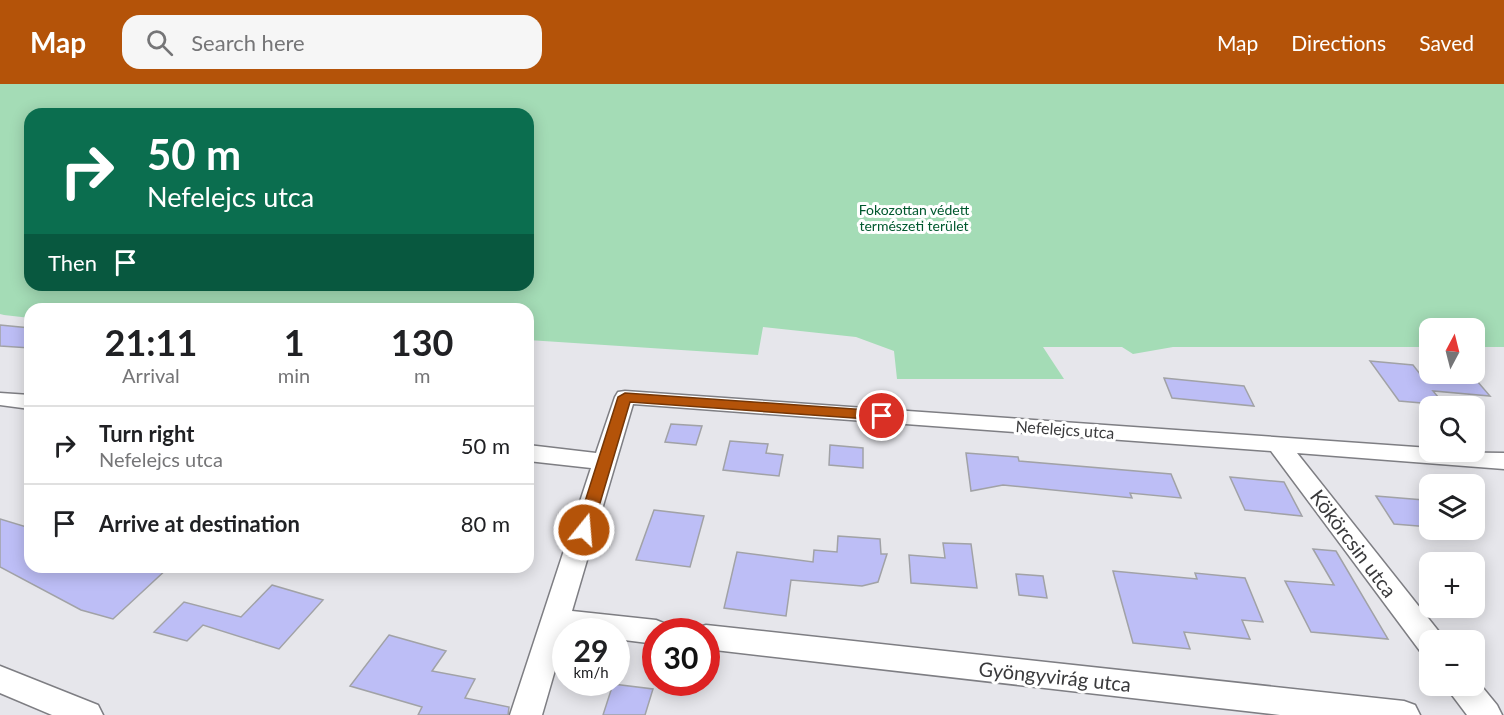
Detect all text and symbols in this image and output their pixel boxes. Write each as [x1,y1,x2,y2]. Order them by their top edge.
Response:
search box [122,15,542,69]
text: Map [30,25,86,59]
icon: search [143,26,176,59]
text: Search here [191,29,305,56]
text: Map [1217,30,1258,55]
text: Directions [1291,30,1386,55]
text: Saved [1419,30,1474,55]
text: 50 m [147,129,241,179]
icon: right [48,132,126,210]
text: Nefelejcs utca [147,180,314,213]
park label: Fokozottan védett természeti terület [859,201,970,234]
icon: arrive [109,246,142,279]
text: Then [48,249,97,276]
north arrow [1419,318,1485,384]
map controls [1419,318,1485,696]
text: 21:11 [105,320,197,364]
text: 1 [284,320,305,364]
text: 130 [391,320,453,364]
text: Arrival [122,363,180,387]
text: min [278,363,310,387]
text: m [414,363,430,387]
pin [856,390,907,441]
button: search [1419,396,1485,462]
icon: arrive [865,399,898,432]
street label: Nefelejcs utca [1015,416,1115,442]
text: Turn right [99,420,194,447]
icon: right [48,429,81,462]
text: 50 m [461,432,510,459]
text: Nefelejcs utca [99,447,223,471]
button: layers [1419,474,1485,540]
street label: Kökörcsin utca [1306,484,1402,602]
position arrow [552,498,616,562]
icon: arrive [48,507,81,540]
text: Arrive at destination [99,510,300,537]
text: 80 m [461,510,510,537]
button: + [1419,552,1485,618]
speed limit sign: 30 [642,618,720,696]
button: − [1419,630,1485,696]
text: 29 [574,632,608,668]
street label: Gyöngyvirág utca [978,656,1132,696]
text: km/h [573,663,609,681]

